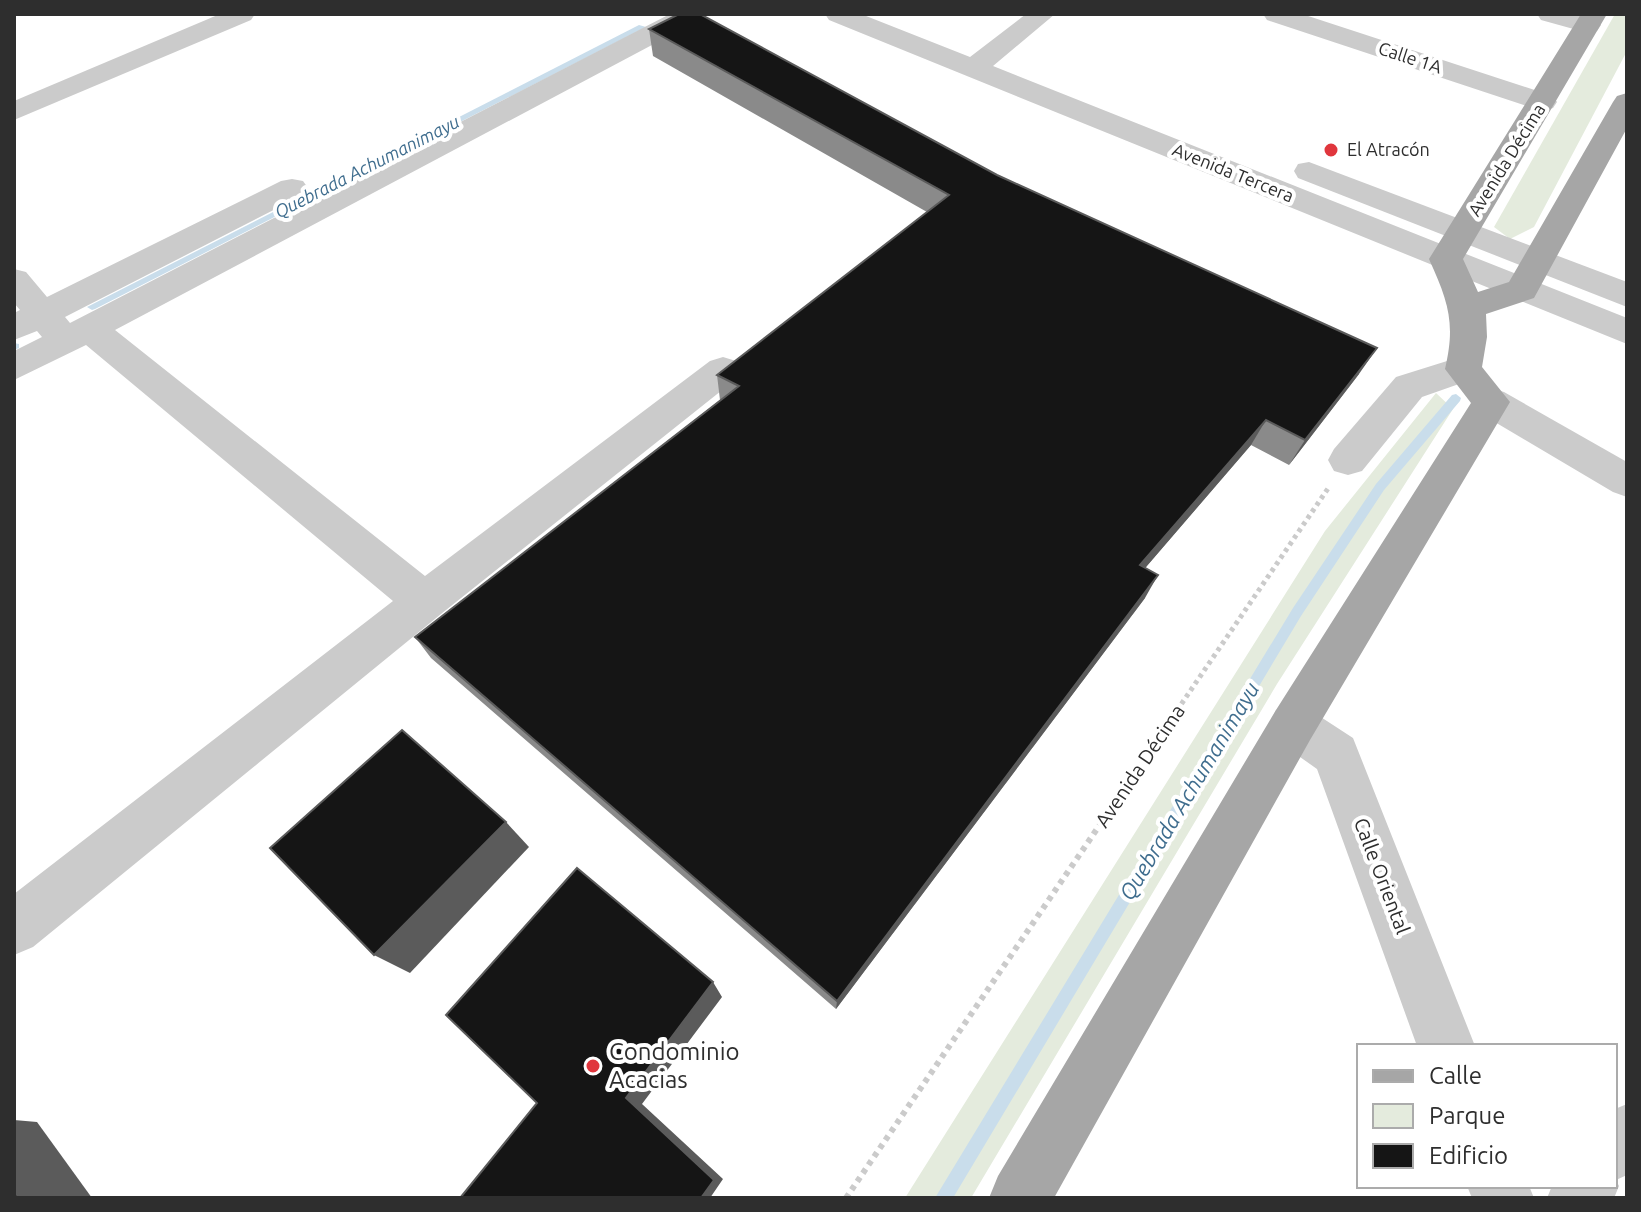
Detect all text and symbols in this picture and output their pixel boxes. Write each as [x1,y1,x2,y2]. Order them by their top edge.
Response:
street label: Calle 1A [1376,37,1445,77]
street label: Avenida Décima [1464,100,1549,219]
water label: Quebrada Achumanimayu [271,111,463,222]
street label: Avenida Tercera [1170,139,1297,205]
place label: El Atracón [1347,139,1430,159]
marker: El Atracón [1322,141,1340,159]
water label: Quebrada Achumanimayu [1113,677,1264,904]
street label: Avenida Décima [1090,700,1189,832]
street label: Calle Oriental [1350,815,1415,937]
place label: Condominio Acacias [609,1038,740,1093]
legend [1357,1044,1617,1188]
marker: Condominio Acacias [584,1057,602,1075]
text: Calle [1429,1062,1482,1089]
text: Parque [1429,1102,1506,1129]
text: Edificio [1429,1142,1508,1169]

